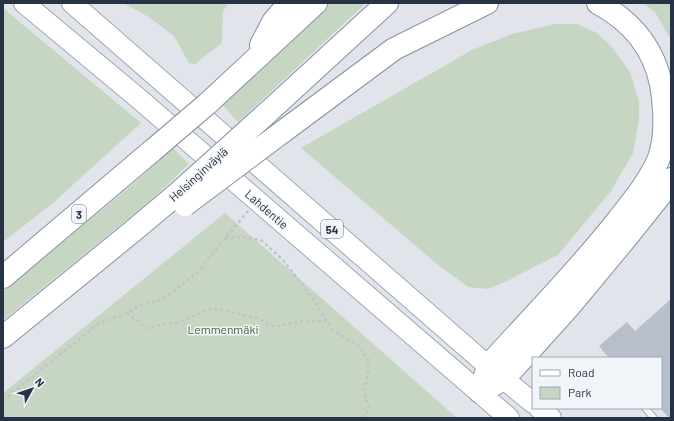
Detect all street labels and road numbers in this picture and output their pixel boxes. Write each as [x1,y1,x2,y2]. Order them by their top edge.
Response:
street label: Helsinginväylä [166,144,230,204]
street label: Lahdentie [243,186,291,232]
road number: 3 [72,205,86,223]
road number: 54 [321,220,343,238]

